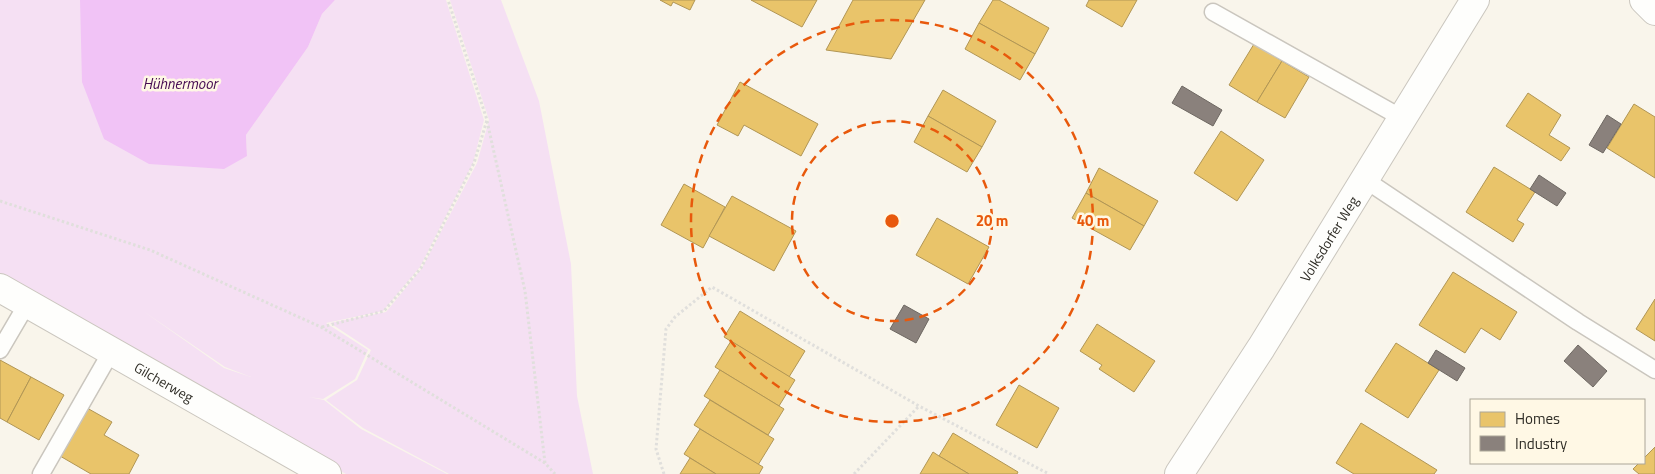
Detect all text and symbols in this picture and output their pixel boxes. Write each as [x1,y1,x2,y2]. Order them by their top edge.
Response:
water label: Hühnermoor [143,72,220,95]
street label: Volksdorfer Weg [1294,191,1363,285]
text: 20 m [976,209,1008,232]
text: 40 m [1077,209,1109,232]
centre of rings [883,212,901,230]
street label: Gilcherweg [131,356,198,407]
legend [1470,399,1645,464]
text: Homes [1515,407,1560,430]
text: Industry [1515,432,1567,455]

